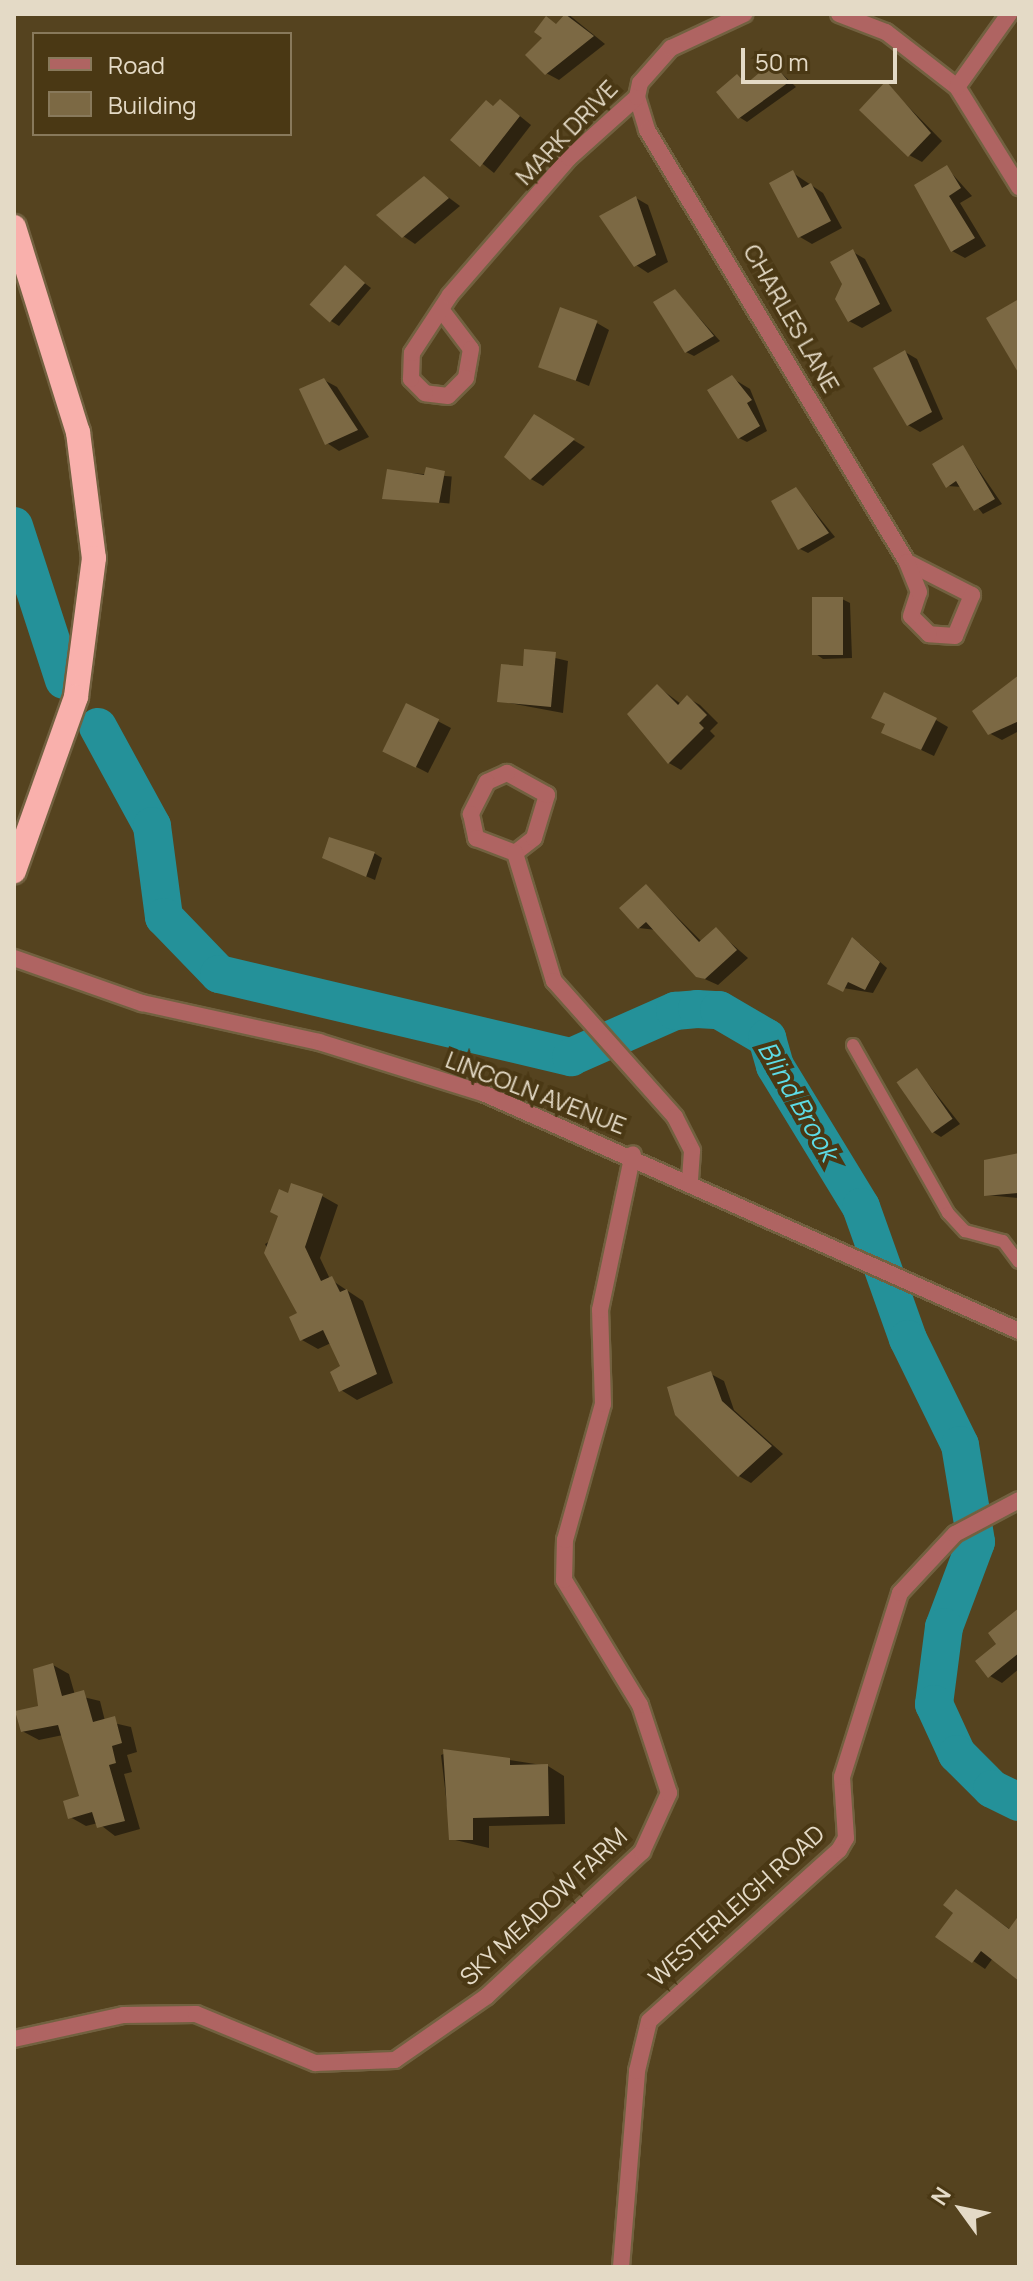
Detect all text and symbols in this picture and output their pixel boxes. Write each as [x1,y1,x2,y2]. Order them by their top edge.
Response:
legend [32,32,292,136]
scale bar [745,32,901,82]
text: 50 m [755,45,809,78]
text: Road [108,48,165,81]
street label: MARK DRIVE [509,74,623,190]
text: Building [108,88,196,121]
street label: CHARLES LANE [738,239,846,397]
water label: Blind Brook [751,1036,845,1166]
street label: LINCOLN AVENUE [442,1044,630,1140]
street label: WESTERLEIGH ROAD [642,1819,830,1991]
street label: SKY MEADOW FARM [453,1821,633,1991]
north arrow [921,2169,1001,2249]
text: N [924,2181,958,2211]

